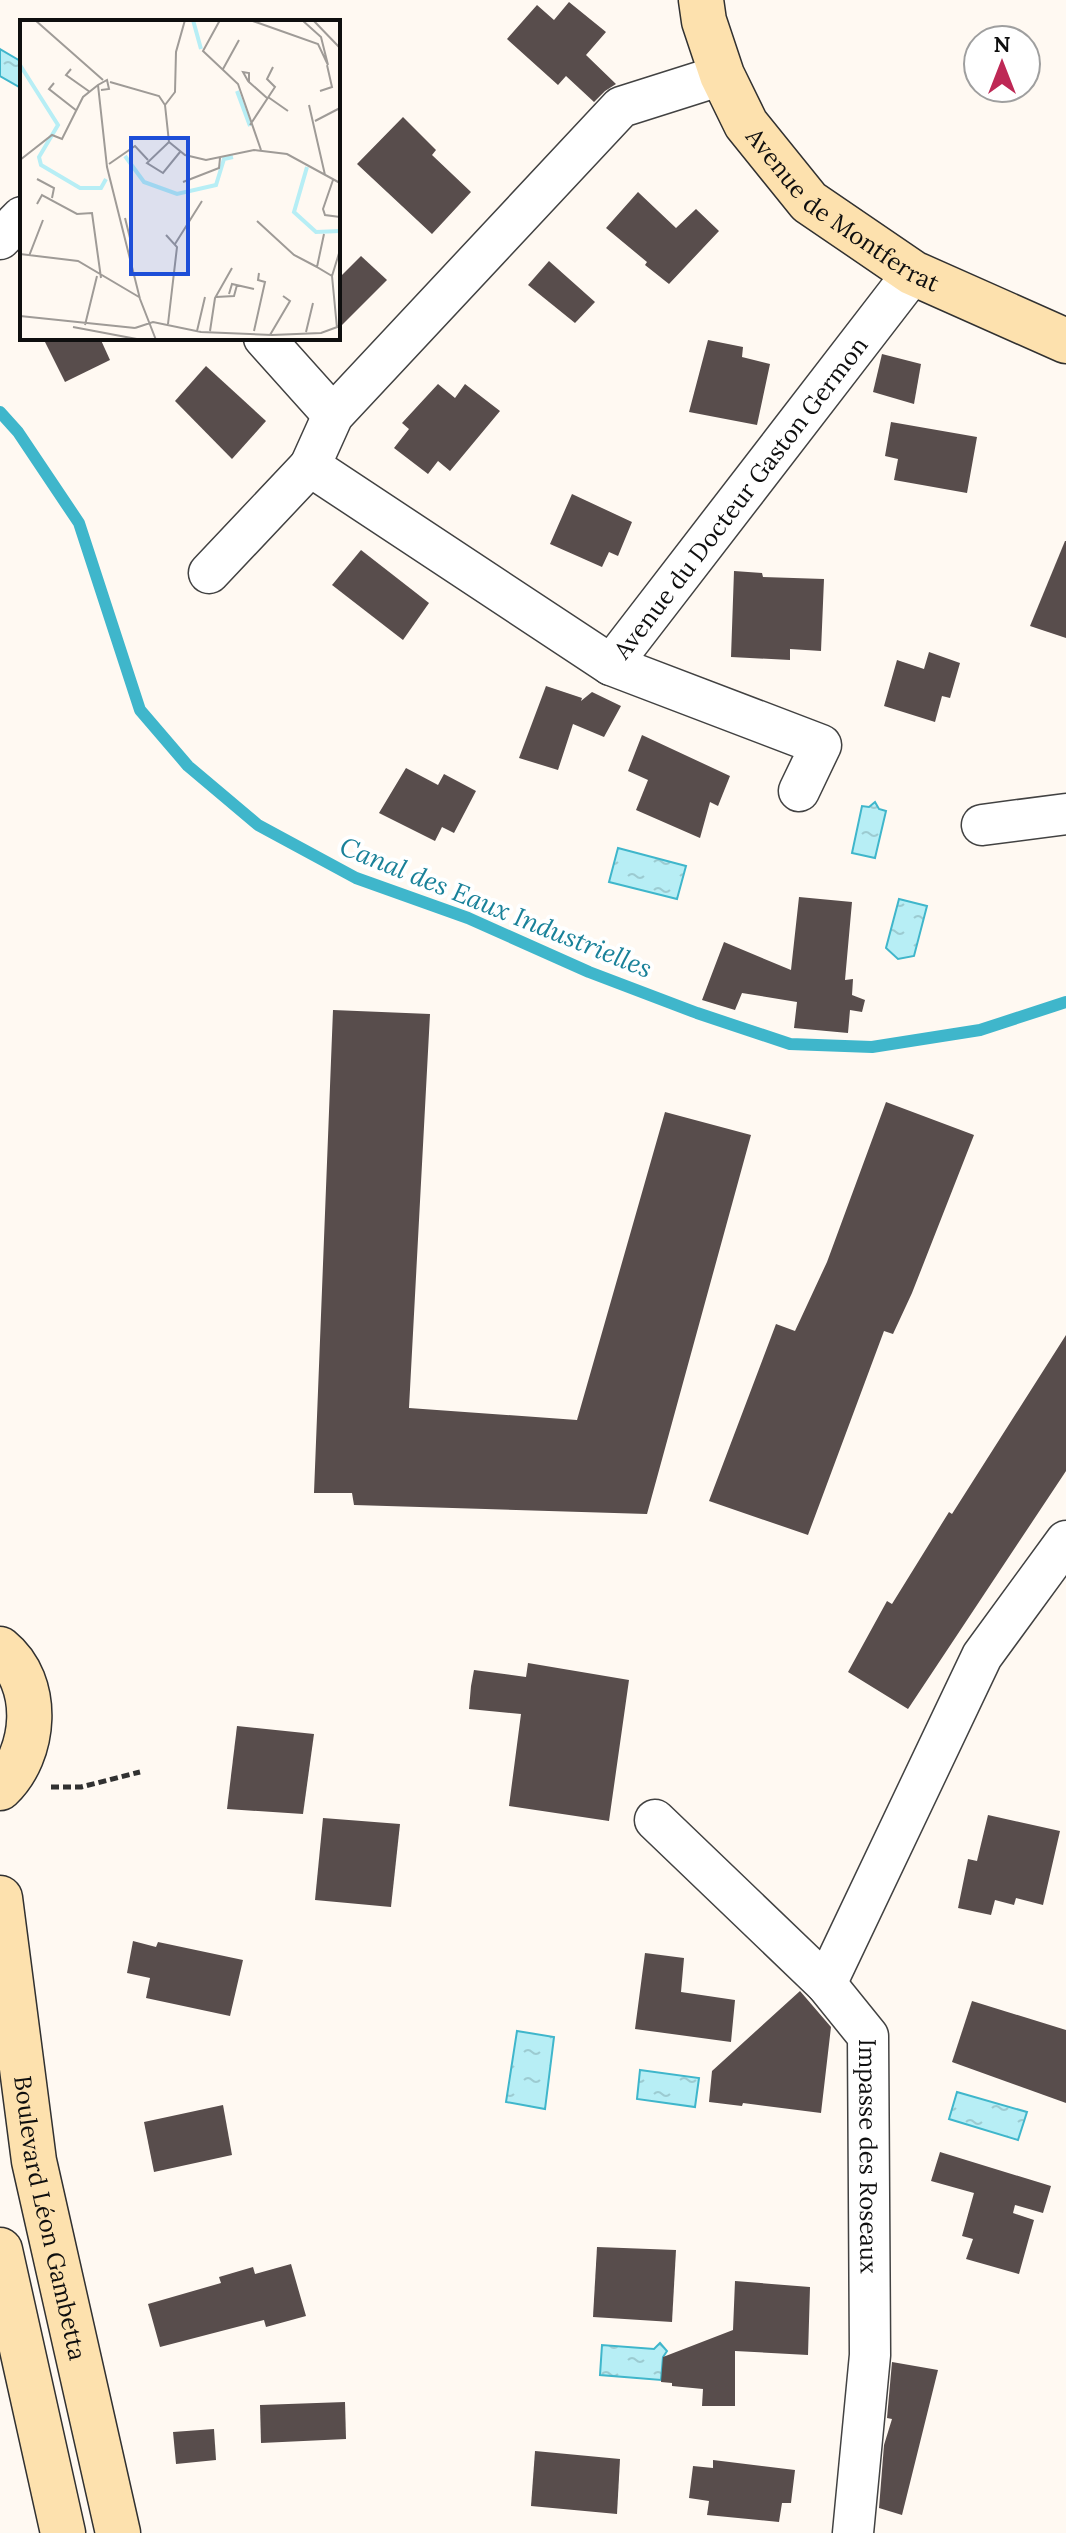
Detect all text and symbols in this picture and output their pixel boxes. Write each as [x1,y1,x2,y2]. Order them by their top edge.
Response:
inset map [20,20,340,340]
north arrow [962,24,1042,104]
text: N [993,30,1011,58]
street label: Avenue de Montferrat [739,121,945,299]
street label: Avenue du Docteur Gaston Germon [606,330,874,665]
water label: Canal des Eaux Industrielles [335,829,657,985]
street label: Impasse des Roseaux [853,2039,885,2274]
street label: Boulevard Léon Gambetta [8,2074,94,2363]

